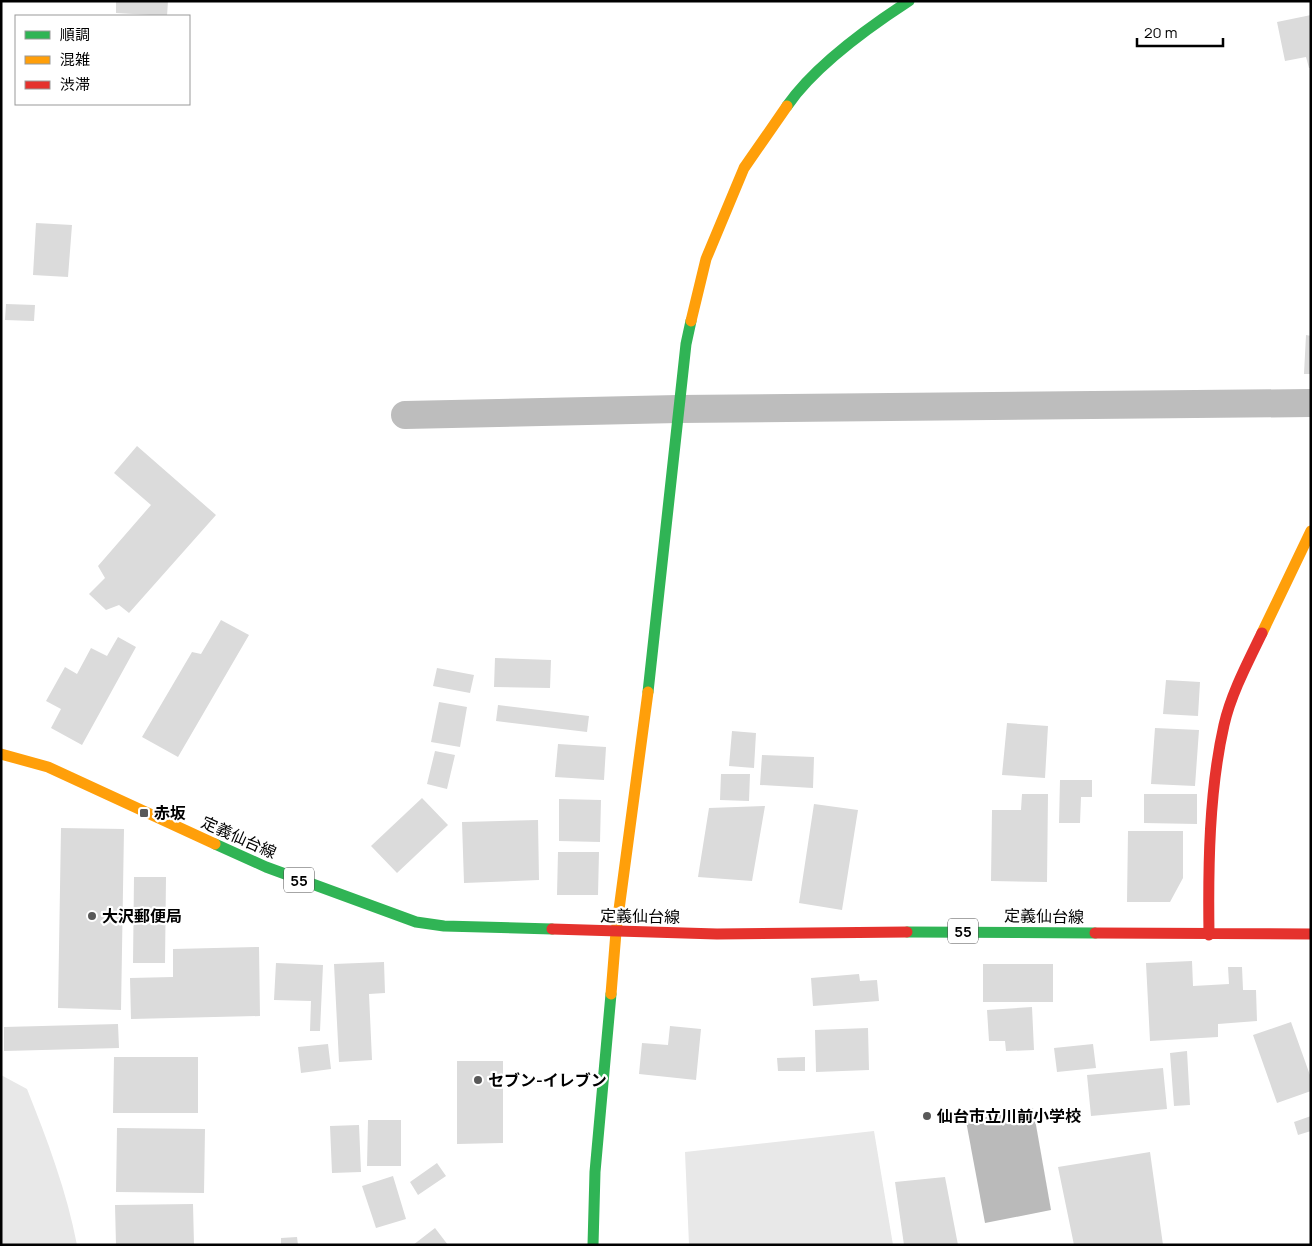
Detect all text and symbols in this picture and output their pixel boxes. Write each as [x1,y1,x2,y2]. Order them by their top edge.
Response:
legend [15,15,190,105]
scale bar [1137,15,1223,47]
text: 20 m [1144,22,1177,43]
text: 順調 [60,24,90,45]
text: 混雑 [60,49,90,70]
text: 渋滞 [60,74,90,95]
place label: 赤坂 [154,802,186,824]
marker: 赤坂 [138,807,150,819]
street label: 定義仙台線 [198,811,280,863]
road number: 55 [284,868,314,892]
street label: 定義仙台線 [600,904,680,928]
street label: 定義仙台線 [1004,904,1084,928]
place label: 大沢郵便局 [102,905,182,927]
marker: 大沢郵便局 [86,910,98,922]
road number: 55 [948,918,978,944]
place label: セブン-イレブン [488,1069,607,1091]
marker: セブン-イレブン [472,1074,484,1086]
place label: 仙台市立川前小学校 [936,1105,1081,1127]
marker: 仙台市立川前小学校 [921,1110,933,1122]

